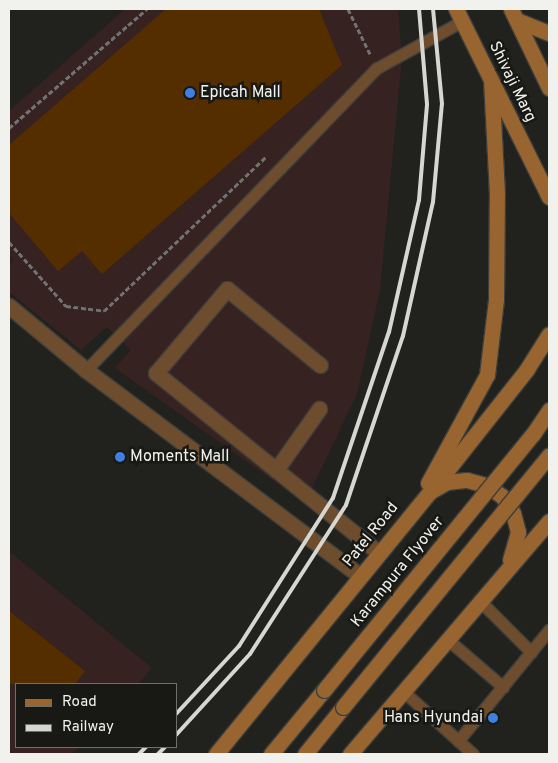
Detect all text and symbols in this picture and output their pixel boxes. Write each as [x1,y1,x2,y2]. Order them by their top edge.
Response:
street label: Shivaji Marg [484,39,540,125]
place label: Epicah Mall [200,83,281,103]
marker: Epicah Mall [184,87,196,99]
place label: Moments Mall [130,447,229,467]
marker: Moments Mall [114,451,126,463]
street label: Patel Road [339,499,403,571]
street label: Karampura Flyover [347,513,449,631]
legend [15,683,178,748]
text: Road [62,693,97,712]
place label: Hans Hyundai [384,708,483,728]
marker: Hans Hyundai [487,712,499,724]
text: Railway [62,718,114,737]

